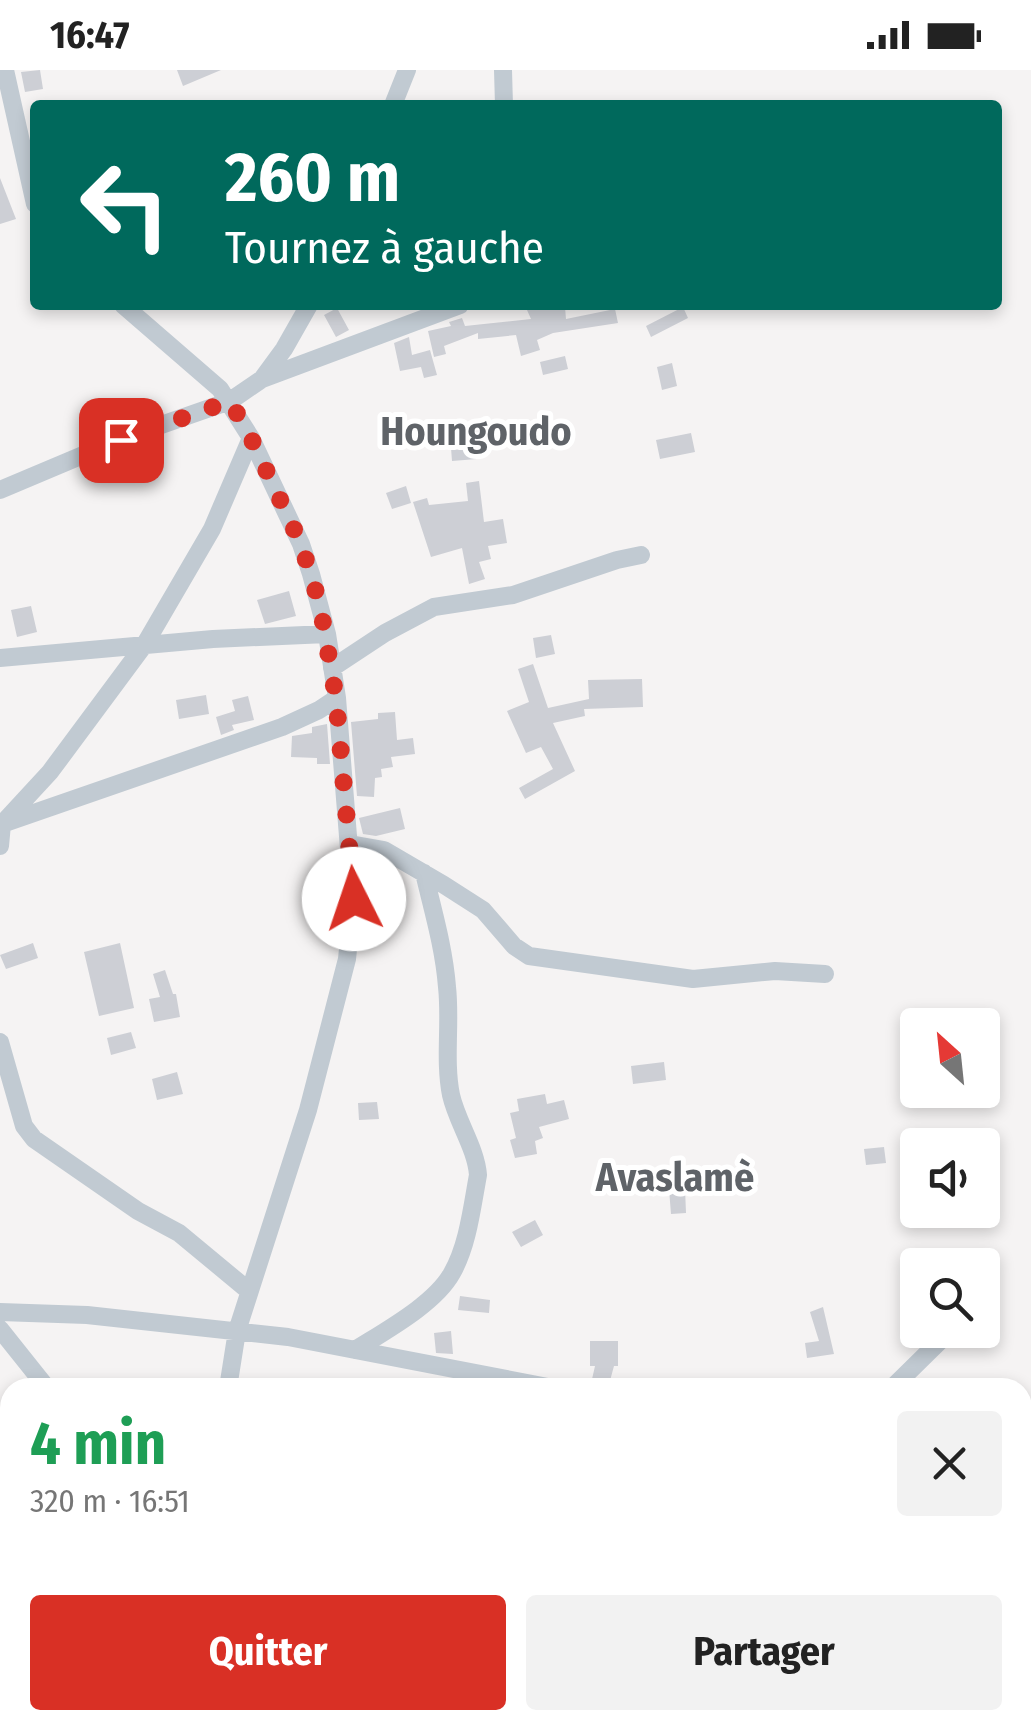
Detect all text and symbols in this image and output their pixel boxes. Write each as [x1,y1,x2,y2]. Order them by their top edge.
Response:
text: 16:47 [50,12,129,58]
text: 260 m [225,136,400,220]
icon: left [60,140,190,270]
text: Tournez à gauche [225,221,544,275]
pin [79,398,164,483]
district label: Houngoudo [380,408,572,456]
icon: arrive [94,413,149,468]
position arrow [302,847,406,951]
north arrow [900,1008,1000,1108]
map controls [900,1008,1000,1348]
button: sound [900,1128,1000,1228]
district label: Avaslamè [595,1154,754,1202]
button: search [900,1248,1000,1348]
text: 4 min [30,1408,166,1480]
button: close [897,1411,1002,1516]
text: 320 m · 16:51 [30,1482,190,1520]
button: Quitter [30,1595,506,1710]
button: Partager [526,1595,1002,1710]

